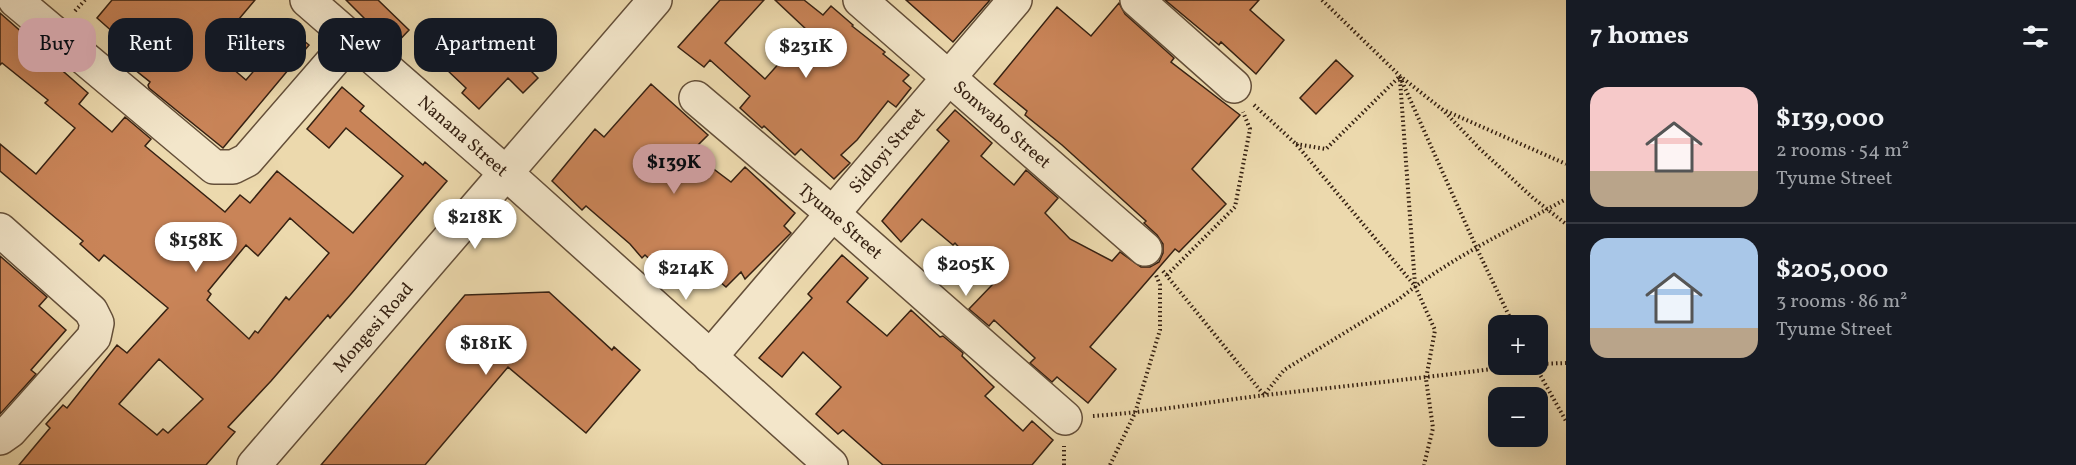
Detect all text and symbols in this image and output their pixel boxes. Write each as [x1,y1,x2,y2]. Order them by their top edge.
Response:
chip: Buy [18,18,96,72]
chip: Rent [108,18,193,72]
chip: Filters [205,18,306,72]
chip: New [318,18,402,72]
chip: Apartment [414,18,557,72]
text: 7 homes [1590,18,1689,54]
icon: filters [2019,20,2052,53]
pin: $231K [764,28,848,79]
text: $231K [779,33,833,61]
street label: Sonwabo Street [947,76,1056,175]
street label: Nanana Street [412,91,513,183]
text: $139,000 [1776,101,1884,137]
street label: Sidloyi Street [844,103,932,200]
icon: home [1638,111,1710,183]
text: 2 rooms · 54 m² [1776,137,1909,165]
pin: $139K [632,144,716,195]
text: $139K [647,149,701,177]
text: Tyume Street [1776,165,1892,193]
street label: Tyume Street [792,178,888,266]
pin: $218K [433,199,517,250]
text: $218K [448,204,502,232]
pin: $158K [154,222,238,273]
text: $158K [169,227,223,255]
pin: $205K [924,246,1008,297]
pin: $214K [644,250,728,301]
text: $205K [937,251,995,279]
text: $205,000 [1776,252,1888,288]
text: $214K [658,255,714,283]
icon: home [1638,262,1710,334]
street label: Mongesi Road [328,278,420,379]
text: 3 rooms · 86 m² [1776,288,1907,316]
map controls [1488,315,1548,447]
button: + [1488,315,1548,375]
text: Tyume Street [1776,316,1892,344]
pin: $181K [444,325,528,376]
text: $181K [460,330,512,358]
button: − [1488,387,1548,447]

